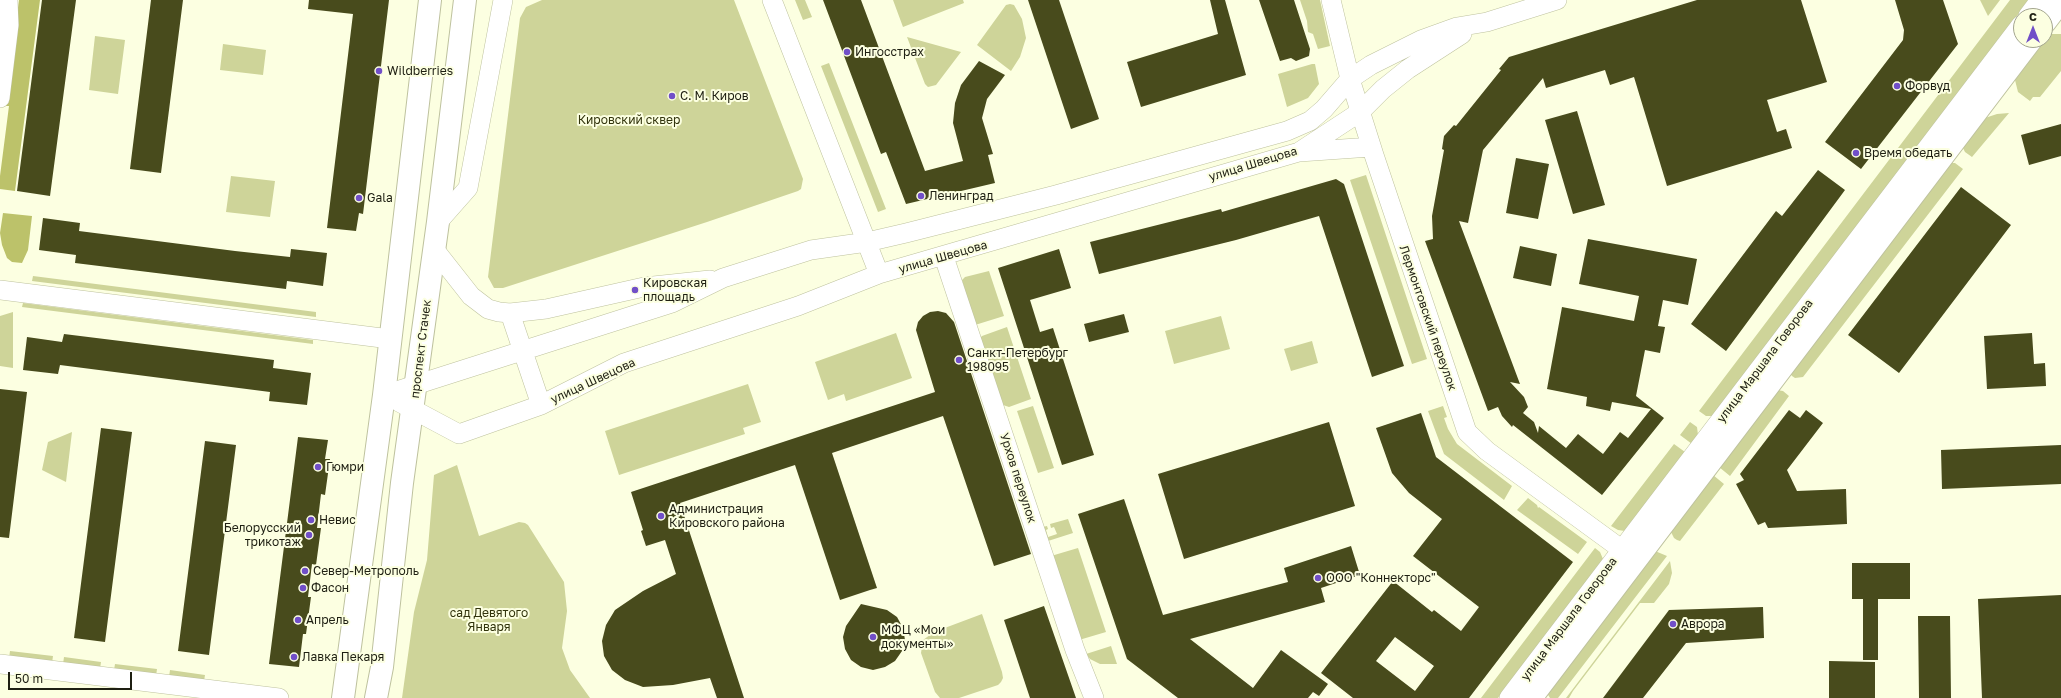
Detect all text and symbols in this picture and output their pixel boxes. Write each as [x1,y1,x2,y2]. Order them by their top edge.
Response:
north arrow [2013,8,2053,48]
text: С [2029,10,2037,23]
place label: Ингосстрах [855,45,924,59]
marker: Ингосстрах [842,47,852,57]
place label: Wildberries [387,64,453,78]
marker: Wildberries [374,66,384,76]
place label: Форвуд [1905,79,1950,93]
marker: Форвуд [1892,81,1902,91]
place label: С. М. Киров [680,89,749,103]
marker: С. М. Киров [667,91,677,101]
park label: Кировский сквер [578,113,680,127]
street label: улица Швецова [1207,144,1299,184]
place label: Время обедать [1864,146,1952,160]
marker: Время обедать [1851,148,1861,158]
place label: Ленинград [929,189,993,203]
place label: Gala [367,191,393,205]
marker: Ленинград [916,191,926,201]
marker: Gala [354,193,364,203]
street label: улица Швецова [897,237,989,277]
street label: Лермонтовский переулок [1396,243,1460,393]
place label: Кировская площадь [643,276,707,304]
marker: Кировская площадь [630,285,640,295]
street label: улица Маршала Говорова [1714,297,1816,425]
street label: проспект Стачек [408,299,434,399]
place label: Санкт-Петербург 198095 [967,346,1068,374]
street label: улица Швецова [548,355,638,407]
marker: Санкт-Петербург 198095 [954,355,964,365]
street label: Урхов переулок [997,431,1039,525]
place label: Гюмри [326,460,364,474]
marker: Гюмри [313,462,323,472]
place label: Администрация Кировского района [669,502,785,530]
marker: Администрация Кировского района [656,511,666,521]
place label: Невис [319,513,356,527]
marker: Невис [306,515,316,525]
place label: Белорусский трикотаж [224,521,301,549]
marker: Белорусский трикотаж [304,530,314,540]
street label: улица Маршала Говорова [1518,555,1620,683]
place label: Север-Метрополь [313,564,419,578]
marker: Север-Метрополь [300,566,310,576]
place label: ООО "Коннекторс" [1326,571,1436,585]
marker: ООО "Коннекторс" [1313,573,1323,583]
place label: Фасон [311,581,349,595]
marker: Фасон [298,583,308,593]
park label: сад Девятого Января [450,606,528,634]
place label: Апрель [306,613,349,627]
marker: Апрель [293,615,303,625]
place label: Аврора [1681,617,1725,631]
marker: Аврора [1668,619,1678,629]
place label: МФЦ «Мои документы» [881,623,953,651]
marker: МФЦ «Мои документы» [868,632,878,642]
place label: Лавка Пекаря [302,650,384,664]
marker: Лавка Пекаря [289,652,299,662]
scale bar [10,664,134,690]
text: 50 m [15,671,43,686]

